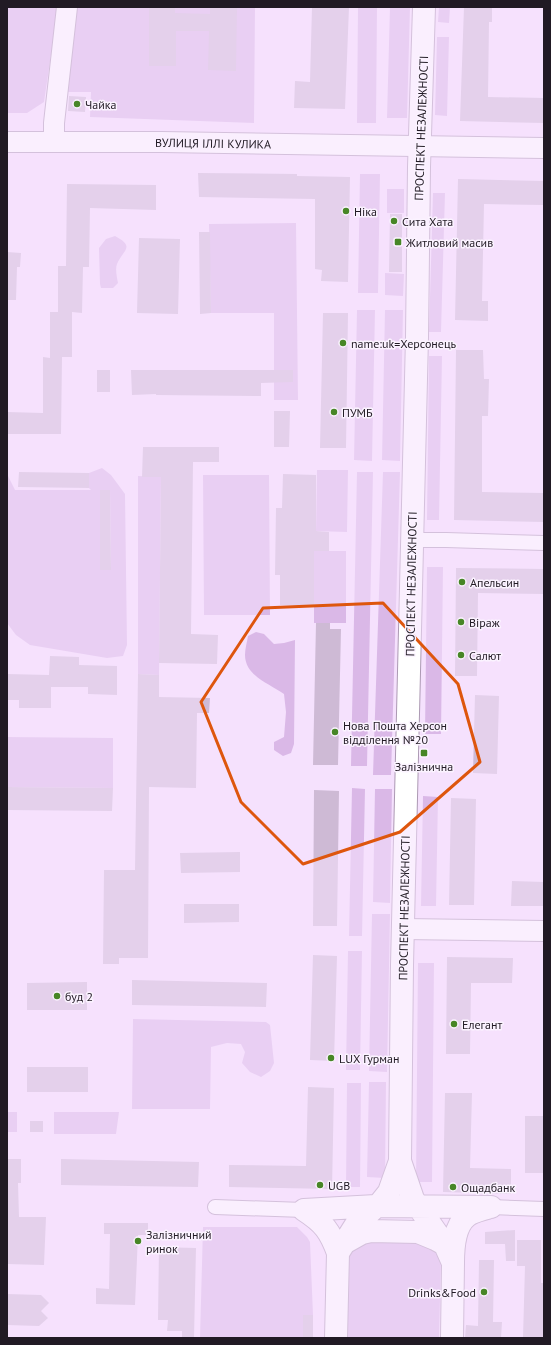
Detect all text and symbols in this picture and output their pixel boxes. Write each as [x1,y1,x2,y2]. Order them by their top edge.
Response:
street label: ПРОСПЕКТ НЕЗАЛЕЖНОСТІ [411,55,431,201]
place label: Чайка [85,97,117,112]
marker: Чайка [72,99,82,109]
street label: ВУЛИЦЯ ІЛЛІ КУЛИКА [155,135,271,151]
place label: Ніка [354,204,377,219]
marker: Ніка [341,206,351,216]
place label: Сита Хата [402,214,453,229]
marker: Сита Хата [389,216,399,226]
place label: Житловий масив [405,235,493,250]
marker: Житловий масив [393,237,403,247]
place label: name:uk=Херсонець [351,336,456,351]
marker: name:uk=Херсонець [338,338,348,348]
place label: ПУМБ [342,405,373,420]
marker: ПУМБ [329,407,339,417]
street label: ПРОСПЕКТ НЕЗАЛЕЖНОСТІ [402,511,420,657]
place label: Апельсин [470,575,519,590]
marker: Апельсин [457,577,467,587]
place label: Віраж [469,615,500,630]
marker: Віраж [456,617,466,627]
place label: Салют [469,648,501,663]
marker: Салют [456,650,466,660]
place label: Нова Пошта Херсон відділення №20 [343,718,447,747]
marker: Нова Пошта Херсон відділення №20 [330,727,340,737]
marker: Залізнична [419,748,429,758]
place label: Залізнична [395,759,453,774]
street label: ПРОСПЕКТ НЕЗАЛЕЖНОСТІ [395,835,413,981]
place label: буд 2 [65,989,93,1004]
marker: буд 2 [52,991,62,1001]
place label: Елегант [462,1017,502,1032]
marker: Елегант [449,1019,459,1029]
place label: LUX Гурман [339,1051,400,1066]
marker: LUX Гурман [326,1053,336,1063]
place label: UGB [328,1178,350,1193]
marker: UGB [315,1180,325,1190]
place label: Ощадбанк [461,1180,516,1195]
marker: Ощадбанк [448,1182,458,1192]
place label: Залізничний ринок [146,1227,212,1256]
marker: Залізничний ринок [133,1236,143,1246]
place label: Drinks&Food [408,1285,476,1300]
marker: Drinks&Food [479,1287,489,1297]

